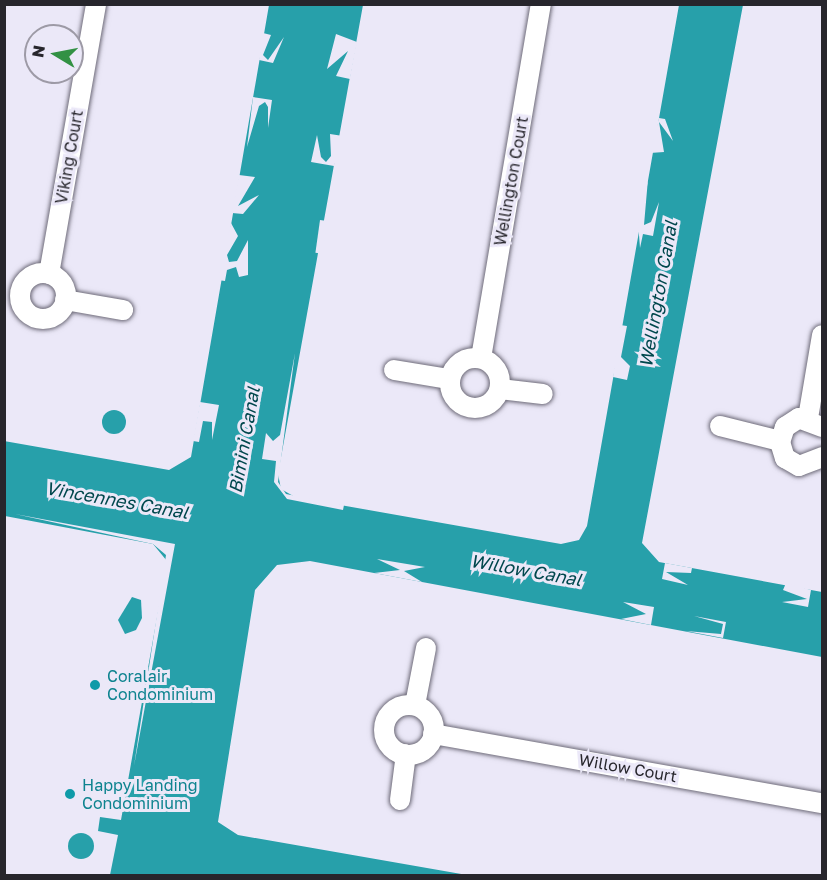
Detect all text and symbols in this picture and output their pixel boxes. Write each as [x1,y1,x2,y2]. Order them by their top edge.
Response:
north arrow [24,24,84,84]
text: N [27,43,49,59]
street label: Viking Court [51,108,87,206]
street label: Wellington Court [490,115,532,247]
water label: Wellington Canal [634,219,682,369]
water label: Bimini Canal [224,385,264,495]
water label: Vincennes Canal [44,477,190,523]
water label: Willow Canal [469,550,583,590]
place label: Coralair Condominium [107,666,213,704]
marker: Coralair Condominium [88,678,102,692]
street label: Willow Court [577,750,679,786]
place label: Happy Landing Condominium [82,775,197,813]
marker: Happy Landing Condominium [63,787,77,801]

